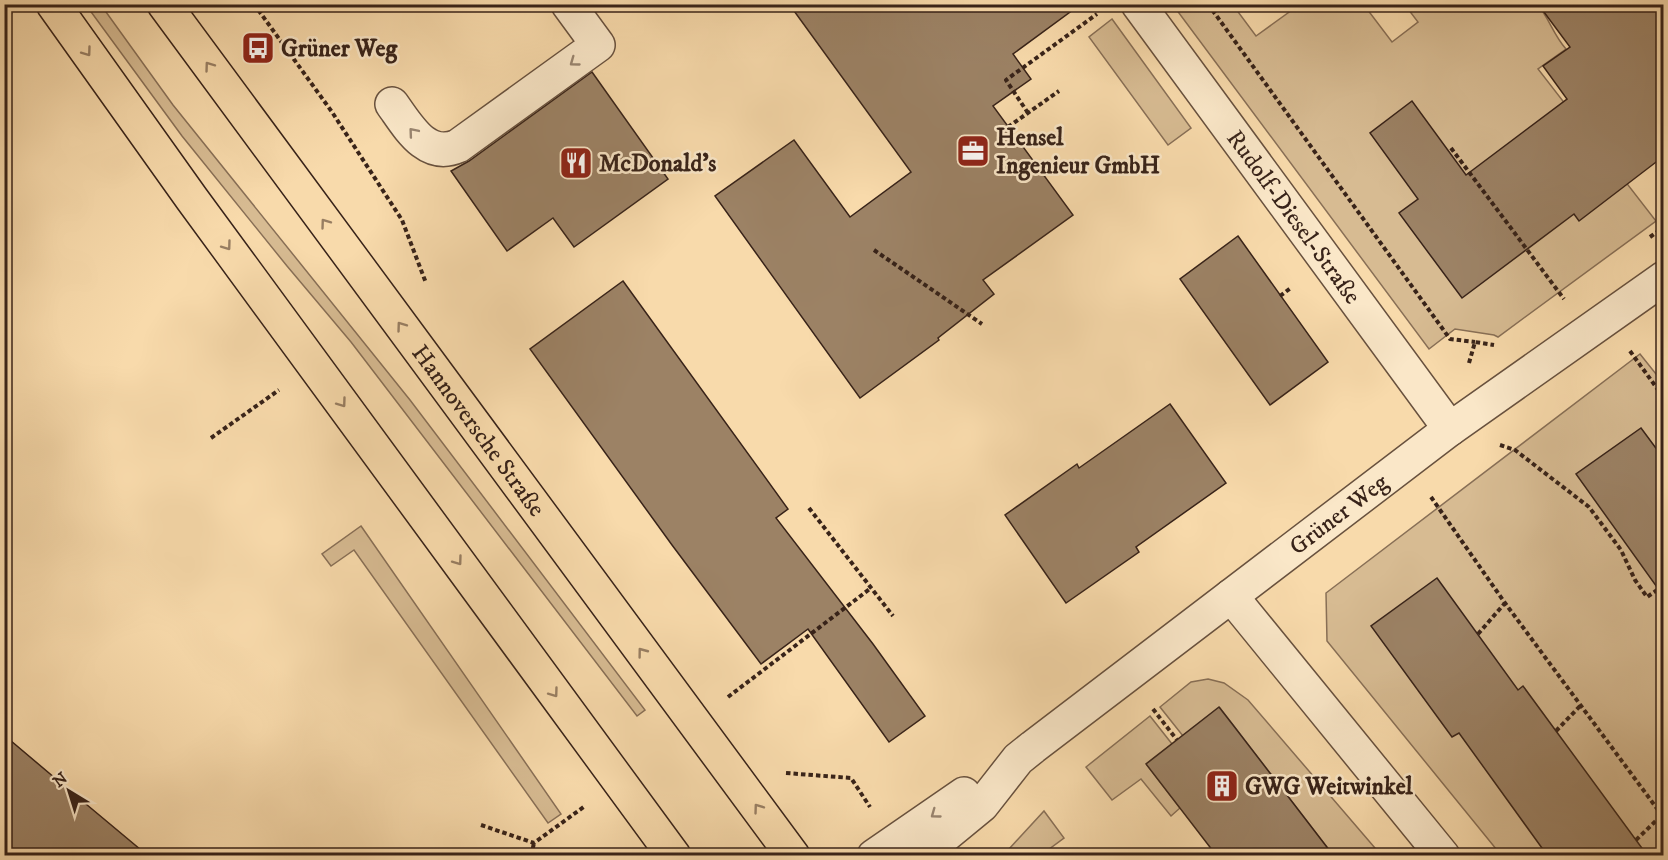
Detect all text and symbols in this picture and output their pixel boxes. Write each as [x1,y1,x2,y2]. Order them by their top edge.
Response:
bus stop icon: Grüner Weg [240,30,276,66]
place label: Grüner Weg [281,34,399,64]
one-way arrow [80,45,91,56]
one-way arrow [570,55,581,66]
one-way arrow [205,62,216,73]
place label: Hensel Ingenieur GmbH [996,123,1160,181]
street label: Rudolf-Diesel-Straße [1220,124,1367,310]
one-way arrow [410,128,421,139]
office icon: Hensel Ingenieur GmbH [955,133,991,169]
restaurant icon: McDonald's [558,145,594,181]
place label: McDonald's [599,149,716,179]
one-way arrow [321,218,332,229]
one-way arrow [220,240,231,251]
one-way arrow [397,322,408,333]
street label: Hannoversche Straße [405,339,551,523]
one-way arrow [335,397,346,408]
street label: Grüner Weg [1284,468,1395,562]
one-way arrow [450,554,461,565]
one-way arrow [638,647,649,658]
one-way arrow [547,686,558,697]
north arrow [39,761,99,821]
text: N [49,768,72,792]
building icon: GWG Weitwinkel [1204,768,1240,804]
place label: GWG Weitwinkel [1245,772,1414,802]
one-way arrow [754,804,765,815]
one-way arrow [930,807,941,818]

